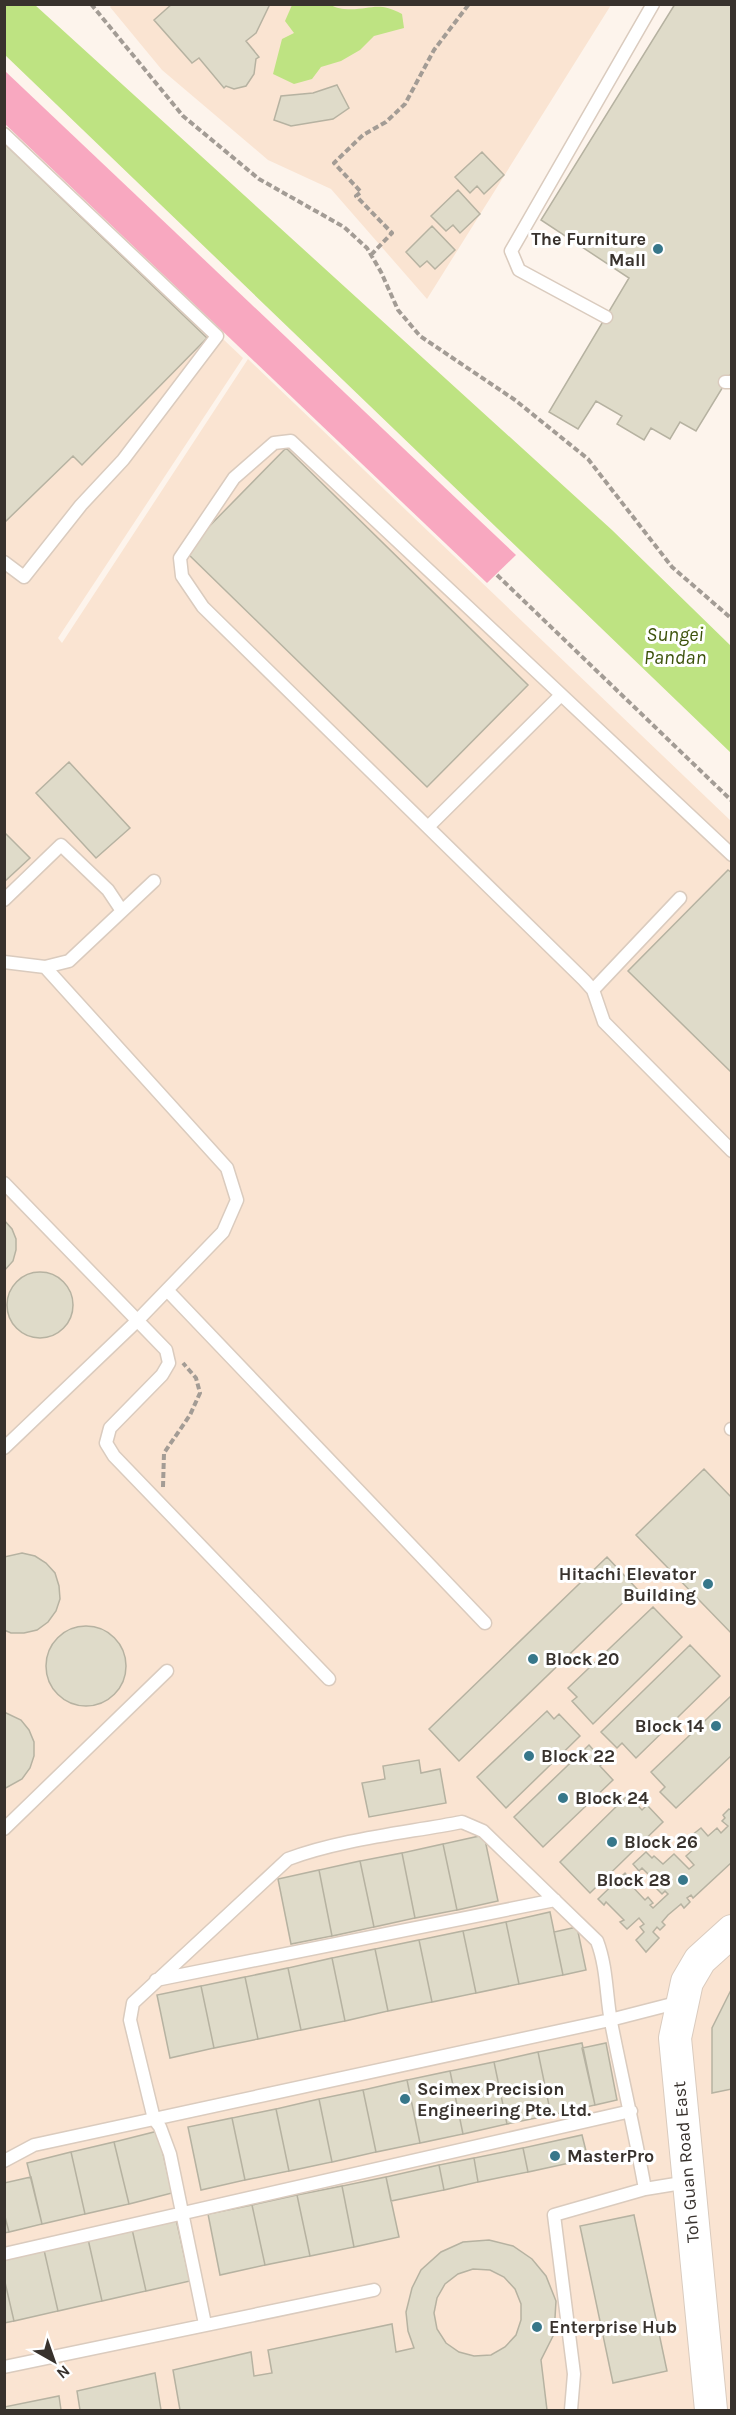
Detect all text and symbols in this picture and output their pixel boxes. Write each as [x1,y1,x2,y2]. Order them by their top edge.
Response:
place label: The Furniture Mall [531,228,646,271]
marker: The Furniture Mall [651,242,665,256]
water label: Sungei Pandan [644,623,706,669]
place label: Hitachi Elevator Building [559,1563,697,1606]
marker: Hitachi Elevator Building [701,1577,715,1591]
place label: Block 20 [545,1648,619,1670]
marker: Block 20 [526,1652,540,1666]
place label: Block 14 [635,1715,704,1737]
marker: Block 14 [709,1719,723,1733]
place label: Block 22 [541,1745,615,1767]
marker: Block 22 [522,1749,536,1763]
place label: Block 24 [575,1787,649,1809]
marker: Block 24 [556,1791,570,1805]
place label: Block 26 [624,1831,698,1853]
marker: Block 26 [605,1835,619,1849]
place label: Block 28 [596,1869,671,1891]
marker: Block 28 [676,1873,690,1887]
place label: Scimex Precision Engineering Pte. Ltd. [417,2078,591,2121]
street label: Toh Guan Road East [668,2080,704,2244]
marker: Scimex Precision Engineering Pte. Ltd. [398,2092,412,2106]
place label: MasterPro [567,2145,654,2167]
marker: MasterPro [548,2149,562,2163]
place label: Enterprise Hub [549,2316,677,2338]
marker: Enterprise Hub [530,2320,544,2334]
north arrow [24,2331,84,2391]
text: N [53,2361,74,2383]

